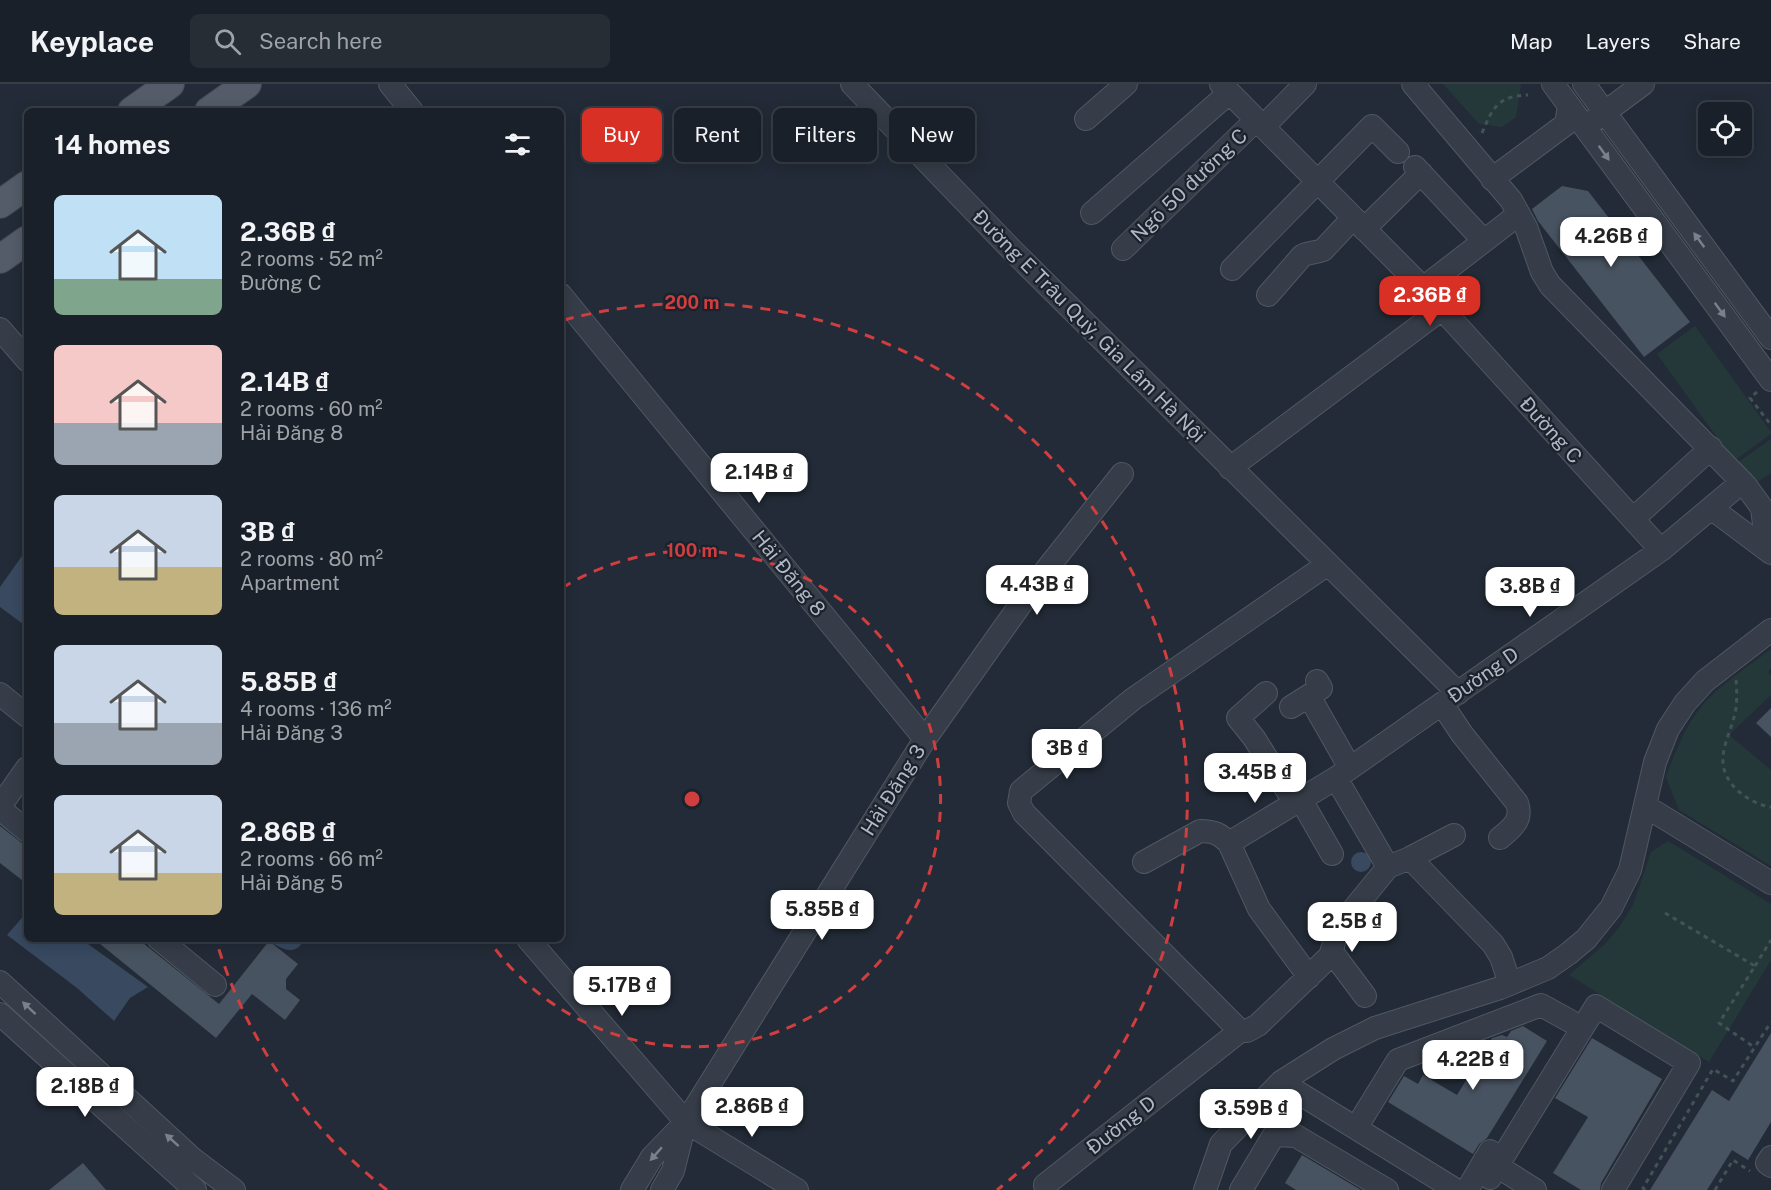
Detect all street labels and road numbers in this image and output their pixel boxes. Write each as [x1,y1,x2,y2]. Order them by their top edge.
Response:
street label: Ngõ 50 đường C [1126,123,1252,247]
street label: Đường E Trâu Quỳ, Gia Lâm Hà Nội [968,205,1210,447]
street label: Đường C [1515,392,1587,468]
street label: Hải Đăng 8 [747,525,831,621]
street label: Đường D [1443,642,1523,708]
street label: Hải Đăng 3 [856,740,930,840]
street label: Đường D [1081,1090,1161,1160]

